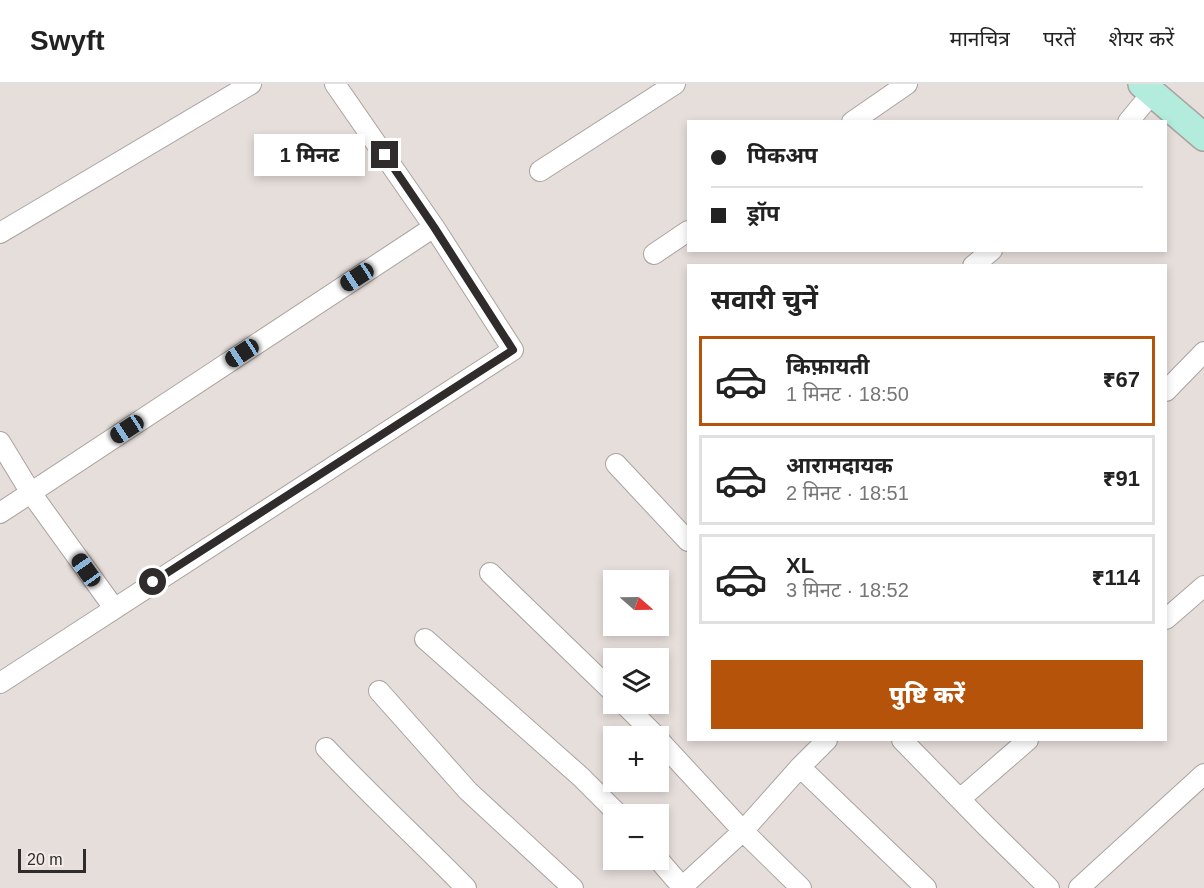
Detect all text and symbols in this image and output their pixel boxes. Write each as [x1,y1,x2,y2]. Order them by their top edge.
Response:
text: Swyft [30,25,105,56]
text: मानचित्र [950,27,1010,50]
text: परतें [1043,27,1075,50]
text: शेयर करें [1108,27,1174,50]
callout: 1 मिनट [253,134,364,176]
route end [371,141,398,168]
text: पिकअप [747,143,818,168]
text: 1 मिनट [280,144,339,166]
text: ड्रॉप [747,201,780,226]
car [337,260,377,294]
text: सवारी चुनें [711,285,818,315]
car [222,336,262,370]
icon: car [714,354,768,408]
text: किफ़ायती [786,354,870,379]
text: ₹67 [1103,367,1140,392]
text: 1 मिनट · 18:50 [786,383,909,405]
car [107,412,147,446]
icon: car [714,453,768,507]
text: आरामदायक [786,453,893,478]
text: ₹91 [1103,466,1140,491]
text: 2 मिनट · 18:51 [786,482,909,504]
car [68,550,104,590]
icon: car [714,552,768,606]
text: XL [786,553,814,578]
text: ₹114 [1092,565,1140,590]
route start [139,568,166,595]
north arrow [603,570,669,636]
map controls [603,570,669,870]
text: 3 मिनट · 18:52 [786,579,909,601]
button: layers [603,648,669,714]
button: पुष्टि करें [711,660,1143,729]
button: + [603,726,669,792]
button: − [603,804,669,870]
scale bar [18,846,86,874]
text: 20 m [27,851,63,868]

